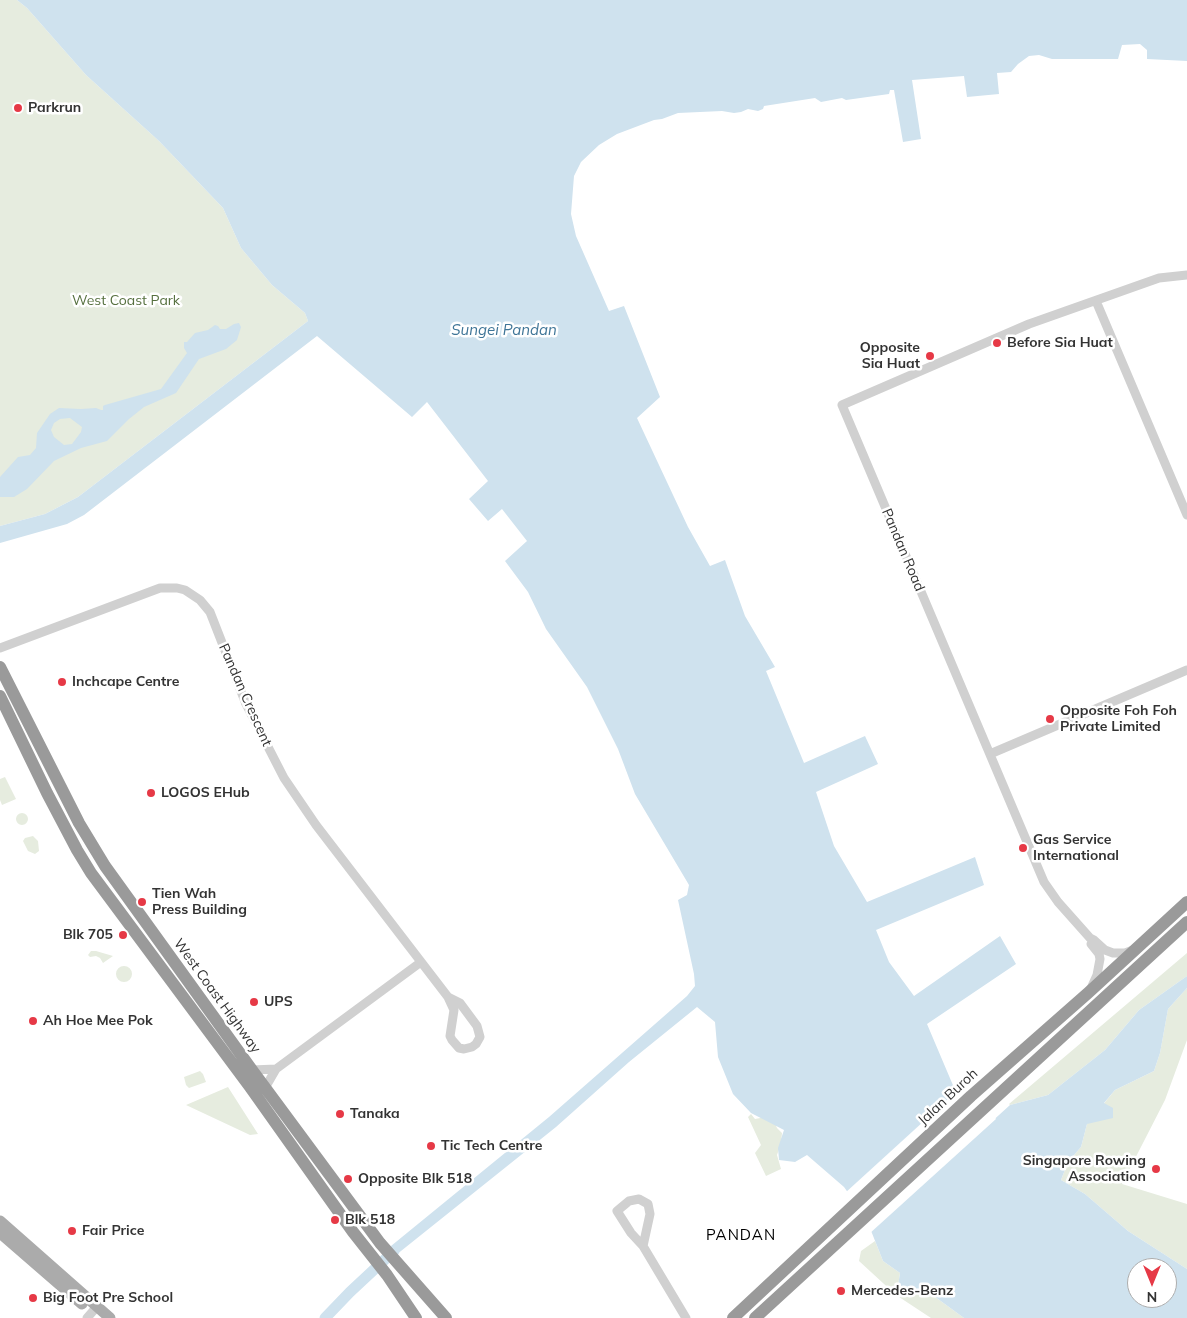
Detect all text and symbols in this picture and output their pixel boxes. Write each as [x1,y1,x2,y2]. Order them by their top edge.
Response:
place label: Parkrun [28,100,81,116]
marker: Parkrun [12,102,24,114]
park label: West Coast Park [72,293,180,309]
water label: Sungei Pandan [451,321,557,339]
place label: Before Sia Huat [1007,335,1113,351]
marker: Before Sia Huat [991,337,1003,349]
place label: Opposite Sia Huat [860,340,920,372]
marker: Opposite Sia Huat [924,350,936,362]
street label: Pandan Road [878,506,928,594]
street label: Pandan Crescent [215,641,275,749]
place label: Inchcape Centre [72,674,179,690]
marker: Inchcape Centre [56,676,68,688]
place label: Opposite Foh Foh Private Limited [1060,703,1177,736]
marker: Opposite Foh Foh Private Limited [1044,713,1056,725]
place label: LOGOS EHub [161,785,250,801]
marker: LOGOS EHub [145,787,157,799]
place label: Gas Service International [1033,832,1119,864]
marker: Gas Service International [1017,842,1029,854]
place label: Tien Wah Press Building [152,886,247,919]
marker: Tien Wah Press Building [136,896,148,908]
place label: Blk 705 [63,927,113,943]
marker: Blk 705 [117,929,129,941]
street label: West Coast Highway [170,936,264,1056]
place label: UPS [264,994,293,1010]
marker: UPS [248,996,260,1008]
place label: Ah Hoe Mee Pok [43,1013,153,1029]
marker: Ah Hoe Mee Pok [27,1015,39,1027]
street label: Jalan Buroh [915,1065,981,1129]
place label: Tanaka [350,1106,400,1122]
marker: Tanaka [334,1108,346,1120]
place label: Tic Tech Centre [441,1138,542,1154]
marker: Tic Tech Centre [425,1140,437,1152]
place label: Singapore Rowing Association [1023,1153,1146,1186]
marker: Singapore Rowing Association [1150,1163,1162,1175]
place label: Opposite Blk 518 [358,1171,472,1187]
marker: Opposite Blk 518 [342,1173,354,1185]
place label: Blk 518 [345,1212,395,1228]
marker: Blk 518 [329,1214,341,1226]
place label: Fair Price [82,1223,144,1239]
marker: Fair Price [66,1225,78,1237]
district label: PANDAN [705,1226,777,1244]
north arrow [1127,1258,1177,1308]
place label: Mercedes-Benz [851,1283,953,1299]
marker: Mercedes-Benz [835,1285,847,1297]
text: N [1147,1288,1157,1306]
place label: Big Foot Pre School [43,1290,173,1306]
marker: Big Foot Pre School [27,1292,39,1304]

